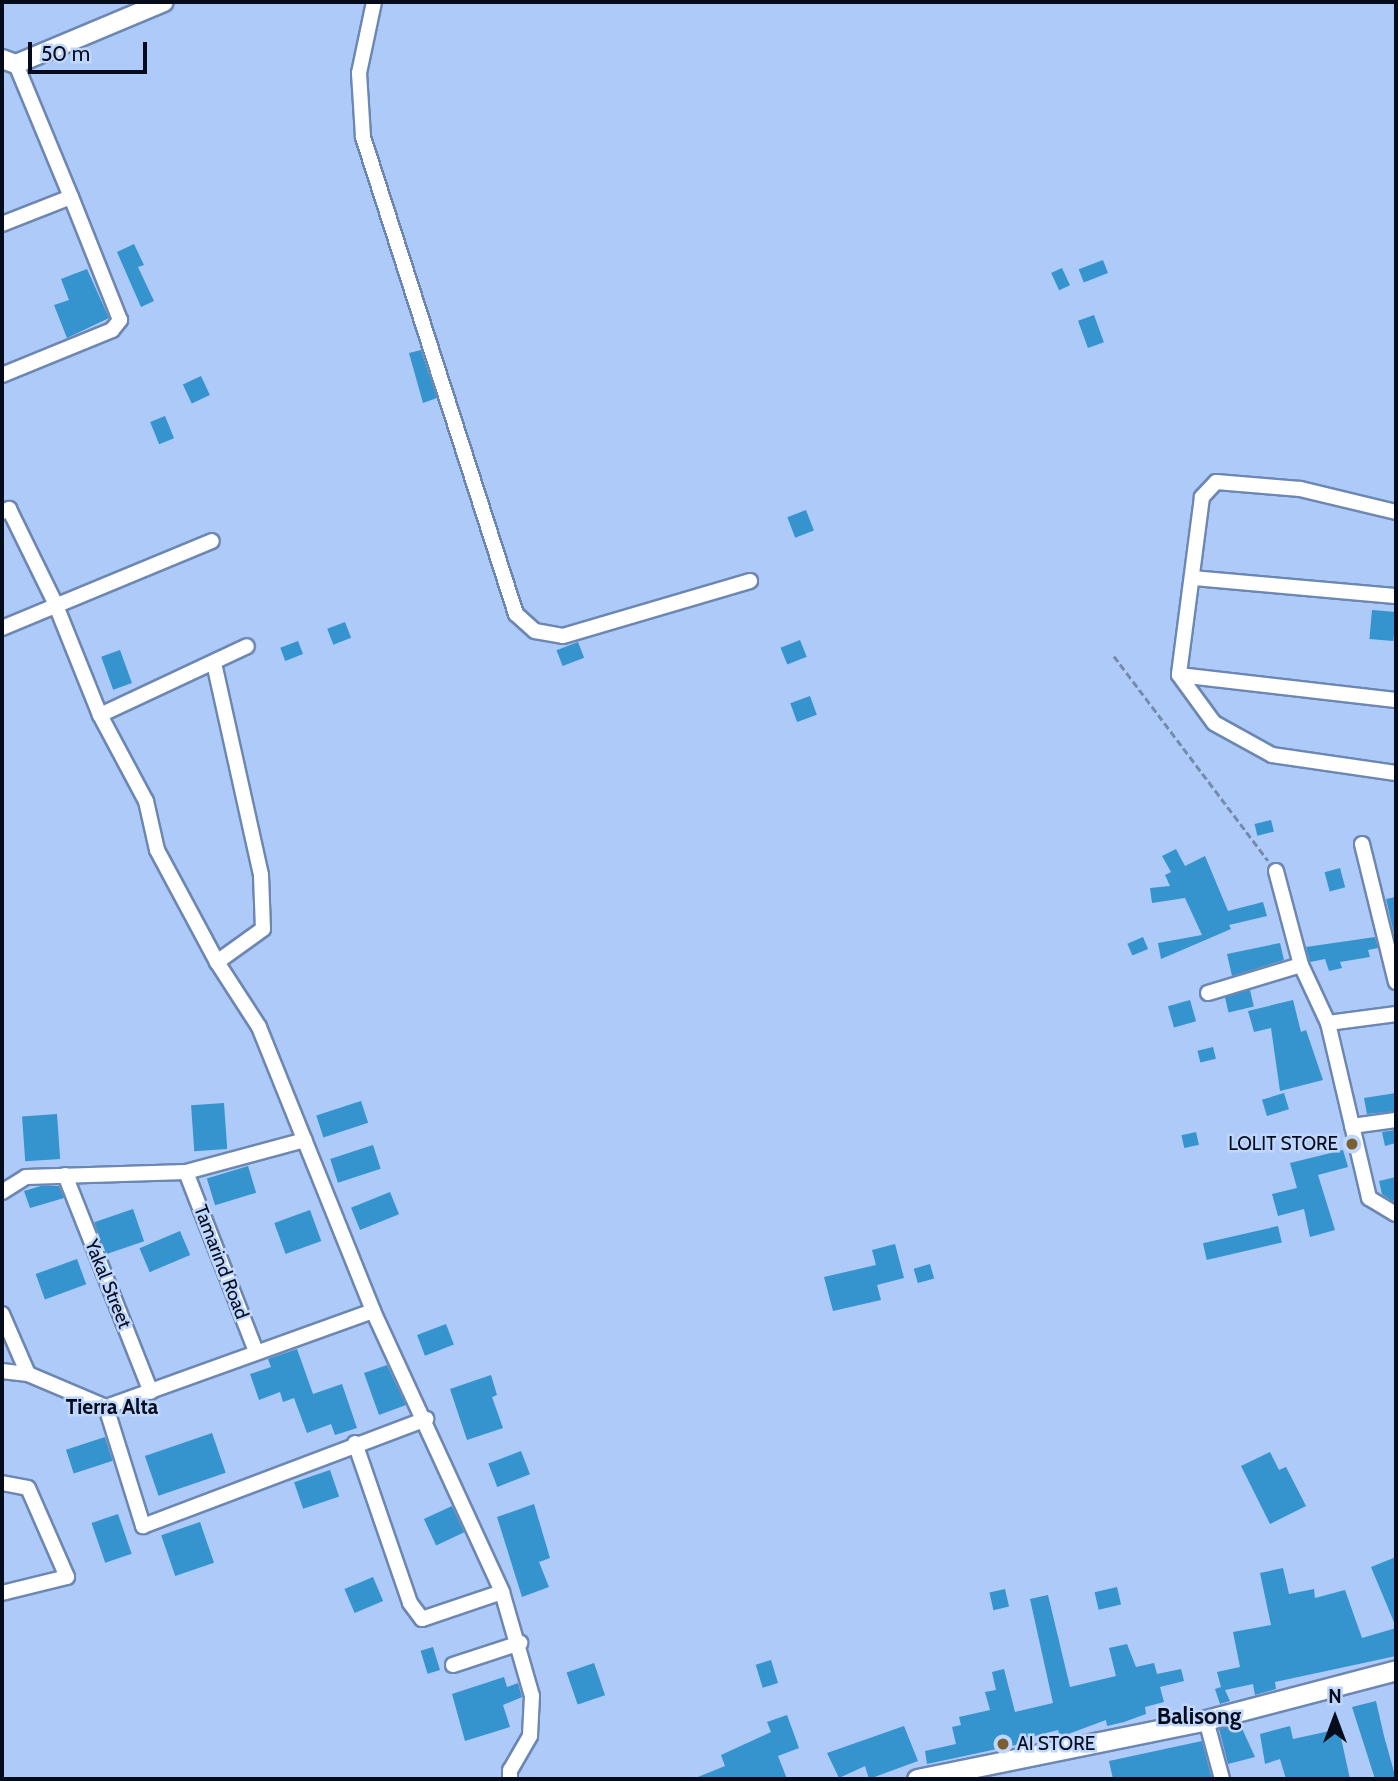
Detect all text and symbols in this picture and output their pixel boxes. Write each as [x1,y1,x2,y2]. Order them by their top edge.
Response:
scale bar [32,28,150,72]
text: 50 m [41,41,90,66]
place label: LOLIT STORE [1228,1133,1338,1155]
marker: LOLIT STORE [1344,1136,1360,1152]
street label: Tamarind Road [189,1202,253,1322]
street label: Yakal Street [80,1236,136,1332]
district label: Tierra Alta [66,1394,158,1420]
north arrow [1300,1683,1370,1753]
text: N [1328,1685,1342,1708]
district label: Balisong [1157,1702,1241,1730]
place label: AI STORE [1017,1733,1095,1755]
marker: AI STORE [995,1736,1011,1752]

